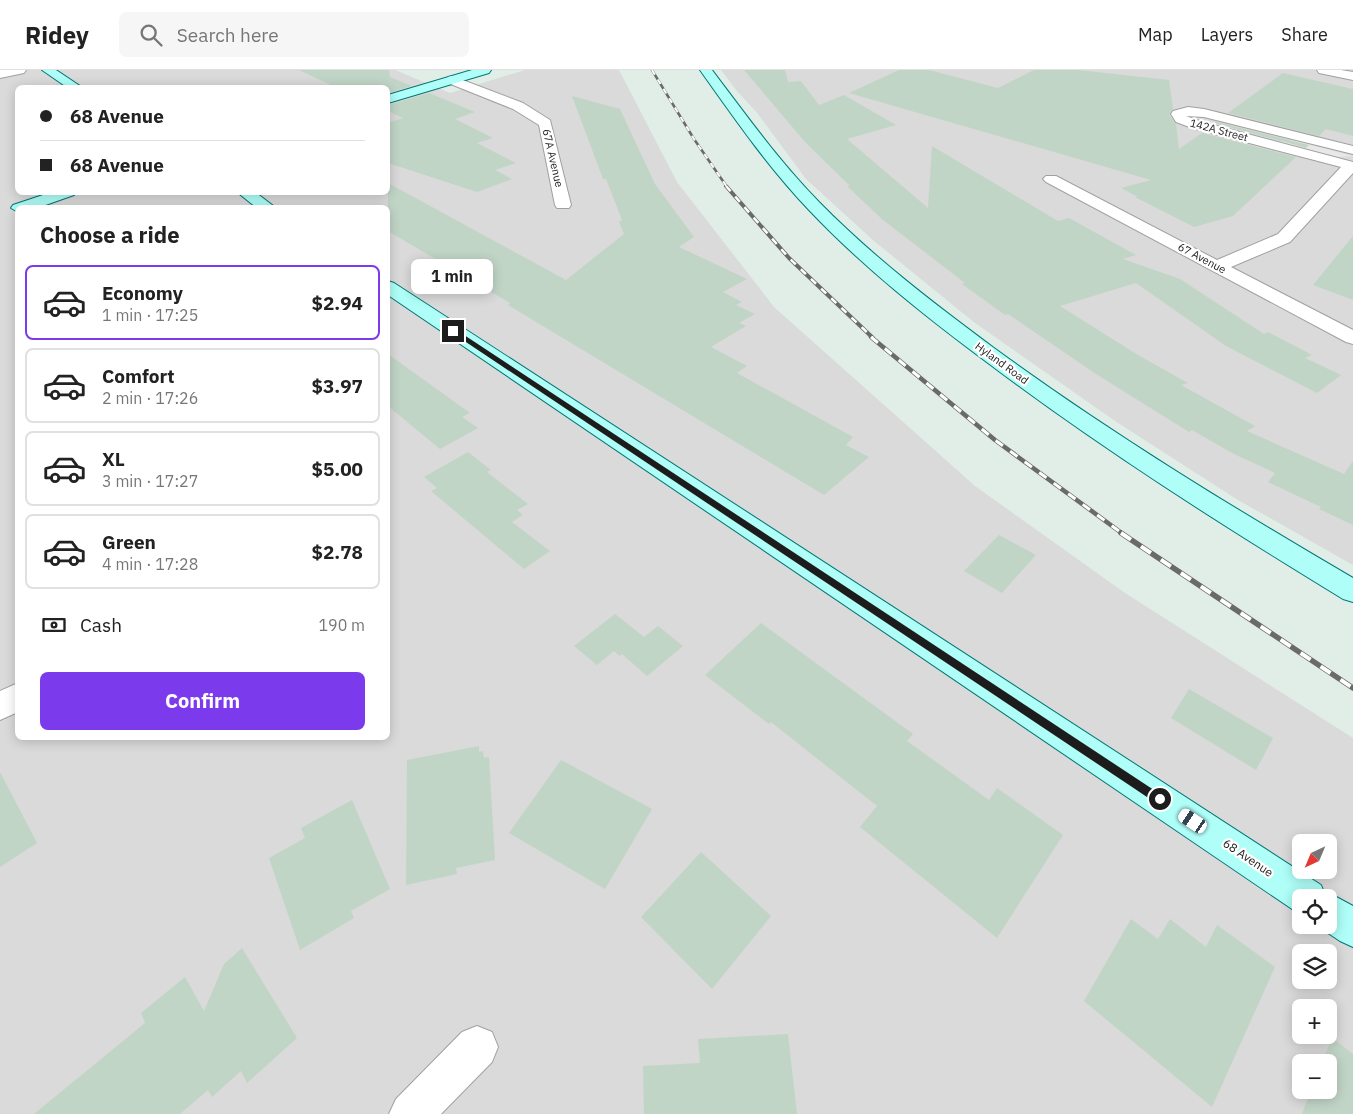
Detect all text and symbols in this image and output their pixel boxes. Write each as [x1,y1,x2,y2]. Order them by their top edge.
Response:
search box [119,12,469,57]
text: Ridey [25,19,89,51]
icon: search [137,21,165,49]
text: Search here [177,23,279,47]
text: Map [1138,23,1173,46]
text: Layers [1201,23,1253,46]
text: Share [1281,23,1328,46]
text: 68 Avenue [70,104,164,128]
street label: 142A Street [1188,116,1250,145]
street label: 67A Avenue [539,127,567,189]
text: 68 Avenue [70,153,164,177]
text: Choose a ride [40,220,180,249]
street label: 67 Avenue [1176,239,1228,277]
callout: 1 min [412,258,494,294]
text: 1 min [431,266,473,286]
icon: car [42,280,87,325]
text: Economy [102,281,183,305]
text: $2.94 [311,291,363,315]
text: 1 min · 17:25 [102,305,198,325]
route end [442,320,464,342]
street label: Hyland Road [973,339,1031,387]
icon: car [42,363,87,408]
text: Comfort [102,364,175,388]
text: $3.97 [311,374,363,398]
text: 2 min · 17:26 [102,388,198,408]
icon: car [42,446,87,491]
text: XL [102,447,125,471]
text: $5.00 [311,457,363,481]
text: 3 min · 17:27 [102,471,198,491]
icon: car [42,529,87,574]
text: Green [102,530,156,554]
text: $2.78 [311,540,363,564]
text: 4 min · 17:28 [102,554,198,574]
icon: cash [40,611,68,639]
text: Cash [80,613,122,637]
text: 190 m [318,615,365,635]
button: Confirm [40,672,365,730]
route start [1149,788,1171,810]
car [1176,806,1209,836]
north arrow [1292,834,1338,879]
map controls [1292,834,1337,1099]
street label: 68 Avenue [1220,835,1277,880]
button: locate [1292,889,1337,934]
button: layers [1292,944,1337,989]
button: + [1292,999,1337,1044]
button: − [1292,1054,1337,1099]

